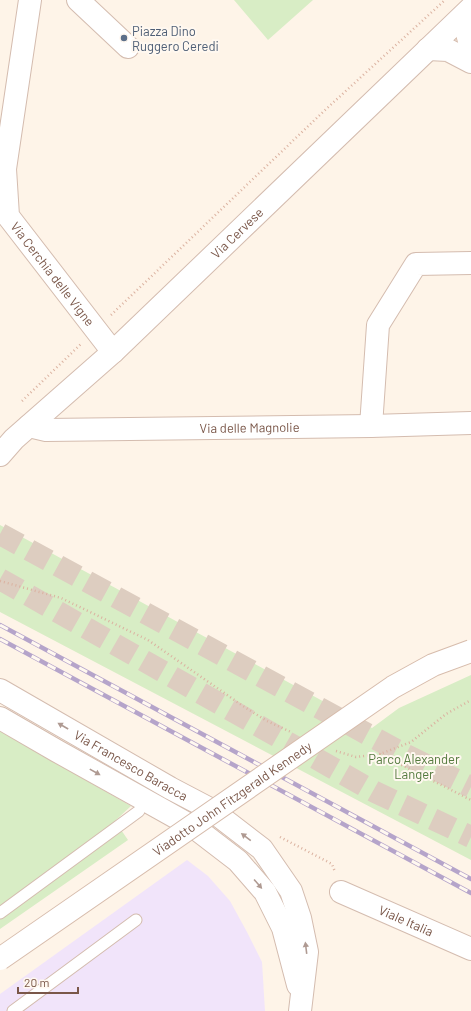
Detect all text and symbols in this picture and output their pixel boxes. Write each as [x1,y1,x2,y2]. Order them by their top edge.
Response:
place label: Piazza Dino Ruggero Ceredi [132,23,219,54]
marker: Piazza Dino Ruggero Ceredi [119,33,129,43]
street label: Via Cervese [208,204,266,262]
street label: Via Cerchia delle Vigne [7,218,98,329]
street label: Via delle Magnolie [199,419,300,436]
one-way arrow [57,723,69,730]
street label: Via Francesco Baracca [71,726,190,804]
street label: Viadotto John Fitzgerald Kennedy [149,738,315,859]
park label: Parco Alexander Langer [368,751,460,782]
one-way arrow [89,769,100,776]
one-way arrow [241,833,251,841]
one-way arrow [254,879,263,890]
street label: Viale Italia [376,902,436,939]
one-way arrow [302,942,309,954]
scale bar [18,969,78,995]
text: 20 m [24,975,50,989]

